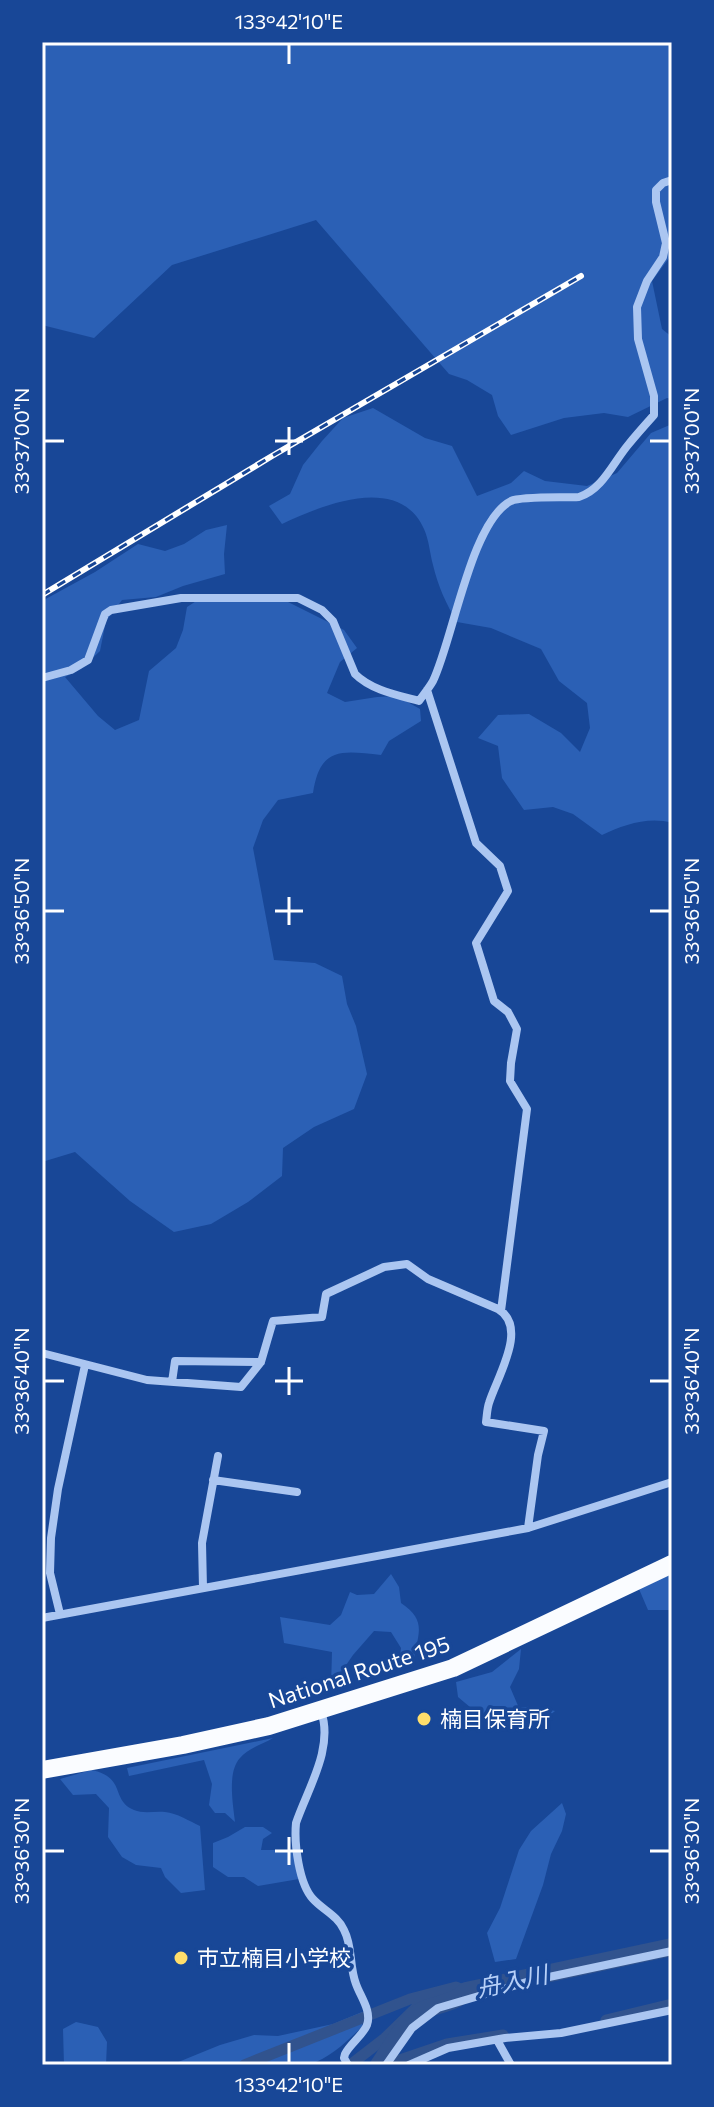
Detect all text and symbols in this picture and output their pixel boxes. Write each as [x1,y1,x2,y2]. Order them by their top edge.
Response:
text: 133°42'10"E [235,9,343,33]
text: 33°37'00"N [9,388,33,494]
text: 33°37'00"N [679,388,703,494]
text: 33°36'50"N [9,858,33,964]
text: 33°36'50"N [679,858,703,964]
text: 33°36'40"N [9,1327,33,1435]
text: 33°36'40"N [679,1327,703,1435]
street label: National Route 195 [265,1629,453,1714]
place label: 楠目保育所 [440,1705,550,1732]
marker: 楠目保育所 [415,1710,433,1728]
text: 33°36'30"N [9,1798,33,1904]
text: 33°36'30"N [679,1798,703,1904]
place label: 市立楠目小学校 [197,1944,351,1971]
marker: 市立楠目小学校 [172,1949,190,1967]
water label: 舟入川 [473,1958,553,2002]
text: 133°42'10"E [235,2072,343,2096]

